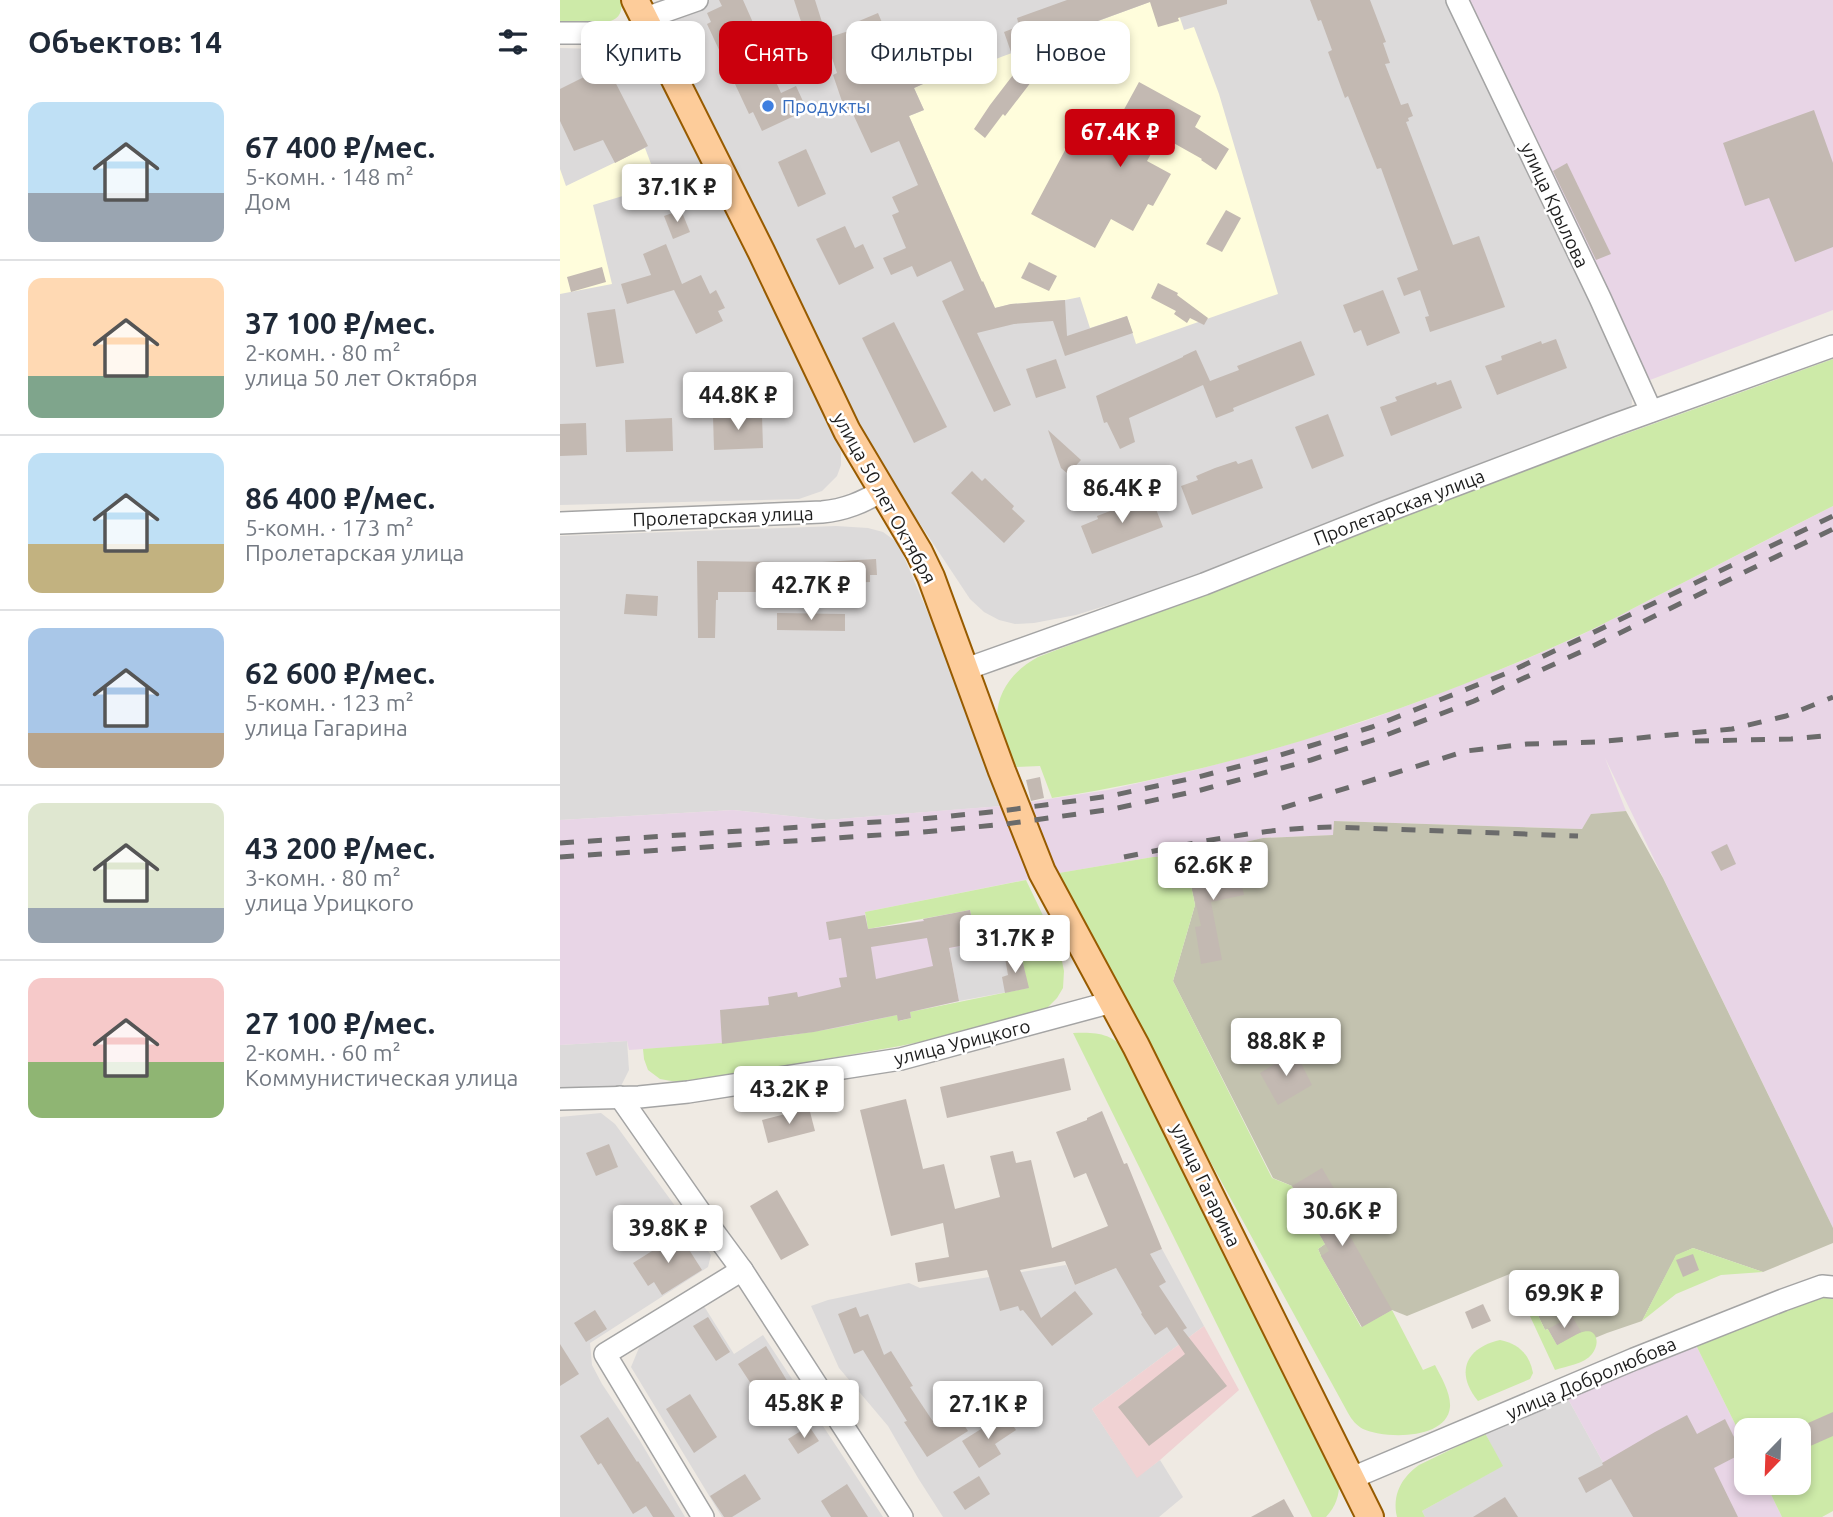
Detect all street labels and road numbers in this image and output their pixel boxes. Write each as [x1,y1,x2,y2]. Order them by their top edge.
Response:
street label: улица Крылова [1516,139,1594,271]
street label: улица 50 лет Октября [829,409,941,587]
street label: Пролетарская улица [1310,464,1488,550]
street label: Пролетарская улица [632,502,814,530]
street label: улица Урицкого [892,1014,1032,1070]
street label: улица Гагарина [1167,1120,1245,1250]
street label: улица Добролюбова [1503,1332,1679,1424]

